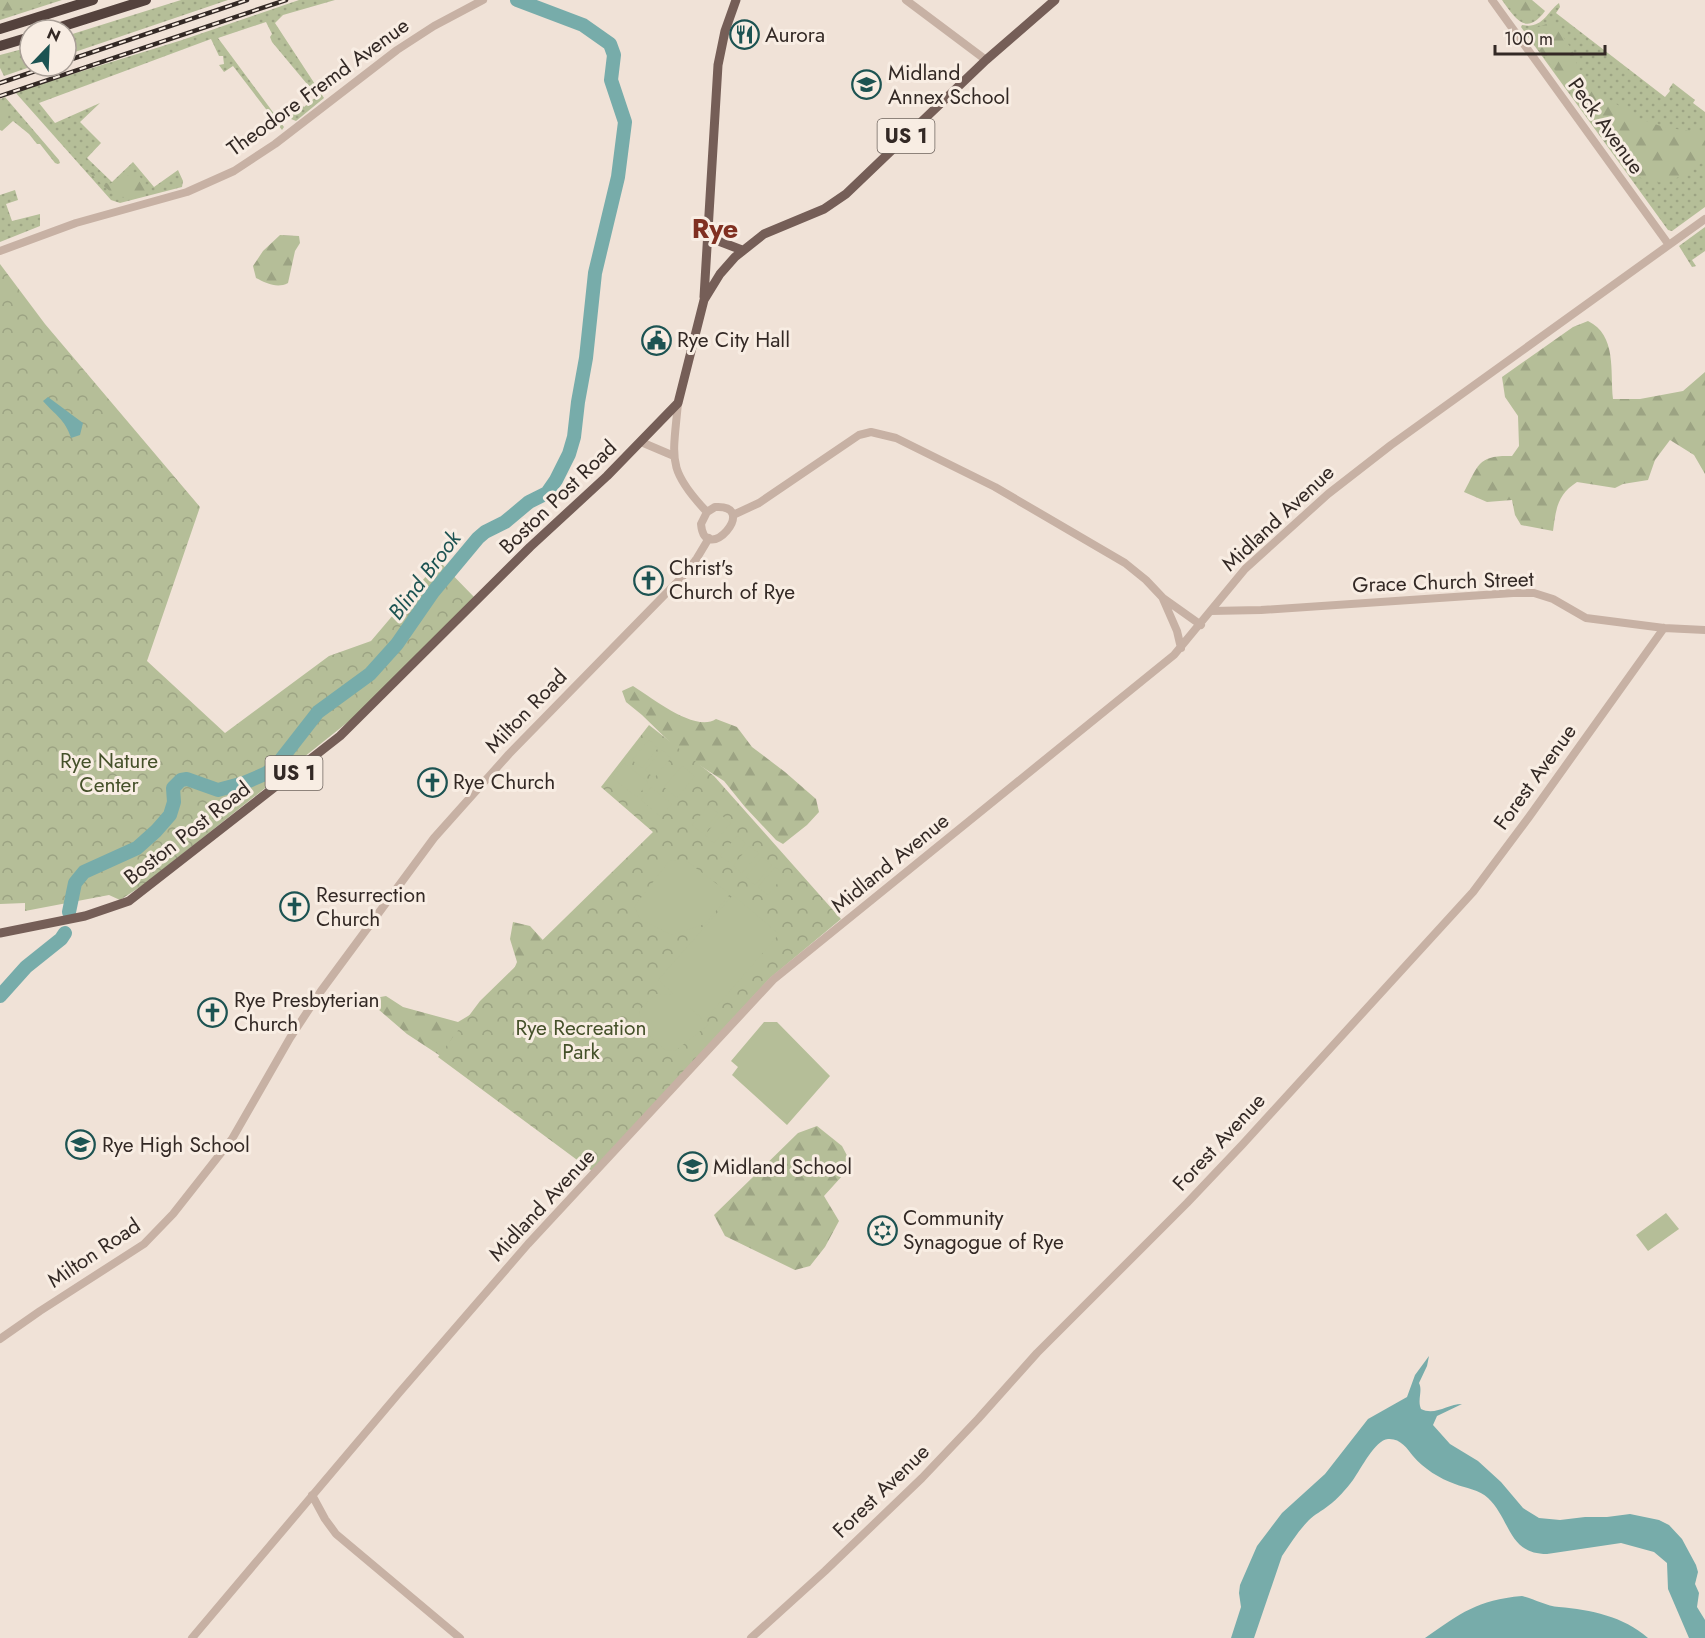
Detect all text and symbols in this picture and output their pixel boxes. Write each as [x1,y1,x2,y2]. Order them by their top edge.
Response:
street label: Theodore Fremd Avenue [221,11,415,163]
north arrow [18,18,78,78]
scale bar [1495,18,1604,56]
restaurant icon: Aurora [728,19,760,51]
place label: Aurora [765,20,825,50]
text: N [43,22,64,48]
text: 100 m [1504,26,1553,52]
place label: Midland Annex School [888,58,1010,112]
school or university icon: Midland Annex School [851,69,883,101]
street label: Peck Avenue [1561,72,1651,181]
road number: US 1 [878,119,934,153]
district label: Rye [692,209,738,248]
public building icon: Rye City Hall [640,324,672,356]
place label: Rye City Hall [677,325,790,355]
street label: Boston Post Road [493,433,623,561]
street label: Midland Avenue [1215,458,1341,578]
water label: Blind Brook [380,523,469,626]
place label: Christ's Church of Rye [669,553,795,607]
church icon: Christ's Church of Rye [632,564,664,596]
street label: Grace Church Street [1352,564,1534,600]
street label: Milton Road [478,662,574,760]
street label: Forest Avenue [1486,718,1584,836]
park label: Rye Nature Center [60,746,158,800]
road number: US 1 [266,756,322,790]
church icon: Rye Church [416,766,448,798]
place label: Rye Church [453,767,555,797]
street label: Boston Post Road [118,774,256,892]
street label: Midland Avenue [825,806,956,920]
place label: Resurrection Church [316,880,426,934]
church icon: Resurrection Church [279,891,311,923]
place label: Rye Presbyterian Church [234,985,380,1039]
church icon: Rye Presbyterian Church [197,996,229,1028]
park label: Rye Recreation Park [515,1013,647,1067]
street label: Forest Avenue [1166,1086,1272,1198]
school or university icon: Rye High School [65,1129,97,1161]
place label: Rye High School [102,1130,250,1160]
street label: Midland Avenue [482,1142,602,1268]
school or university icon: Midland School [676,1151,708,1183]
place label: Midland School [713,1152,852,1182]
place label: Community Synagogue of Rye [903,1203,1064,1257]
street label: Milton Road [41,1211,147,1295]
synagogue icon: Community Synagogue of Rye [866,1214,898,1246]
street label: Forest Avenue [826,1437,936,1545]

